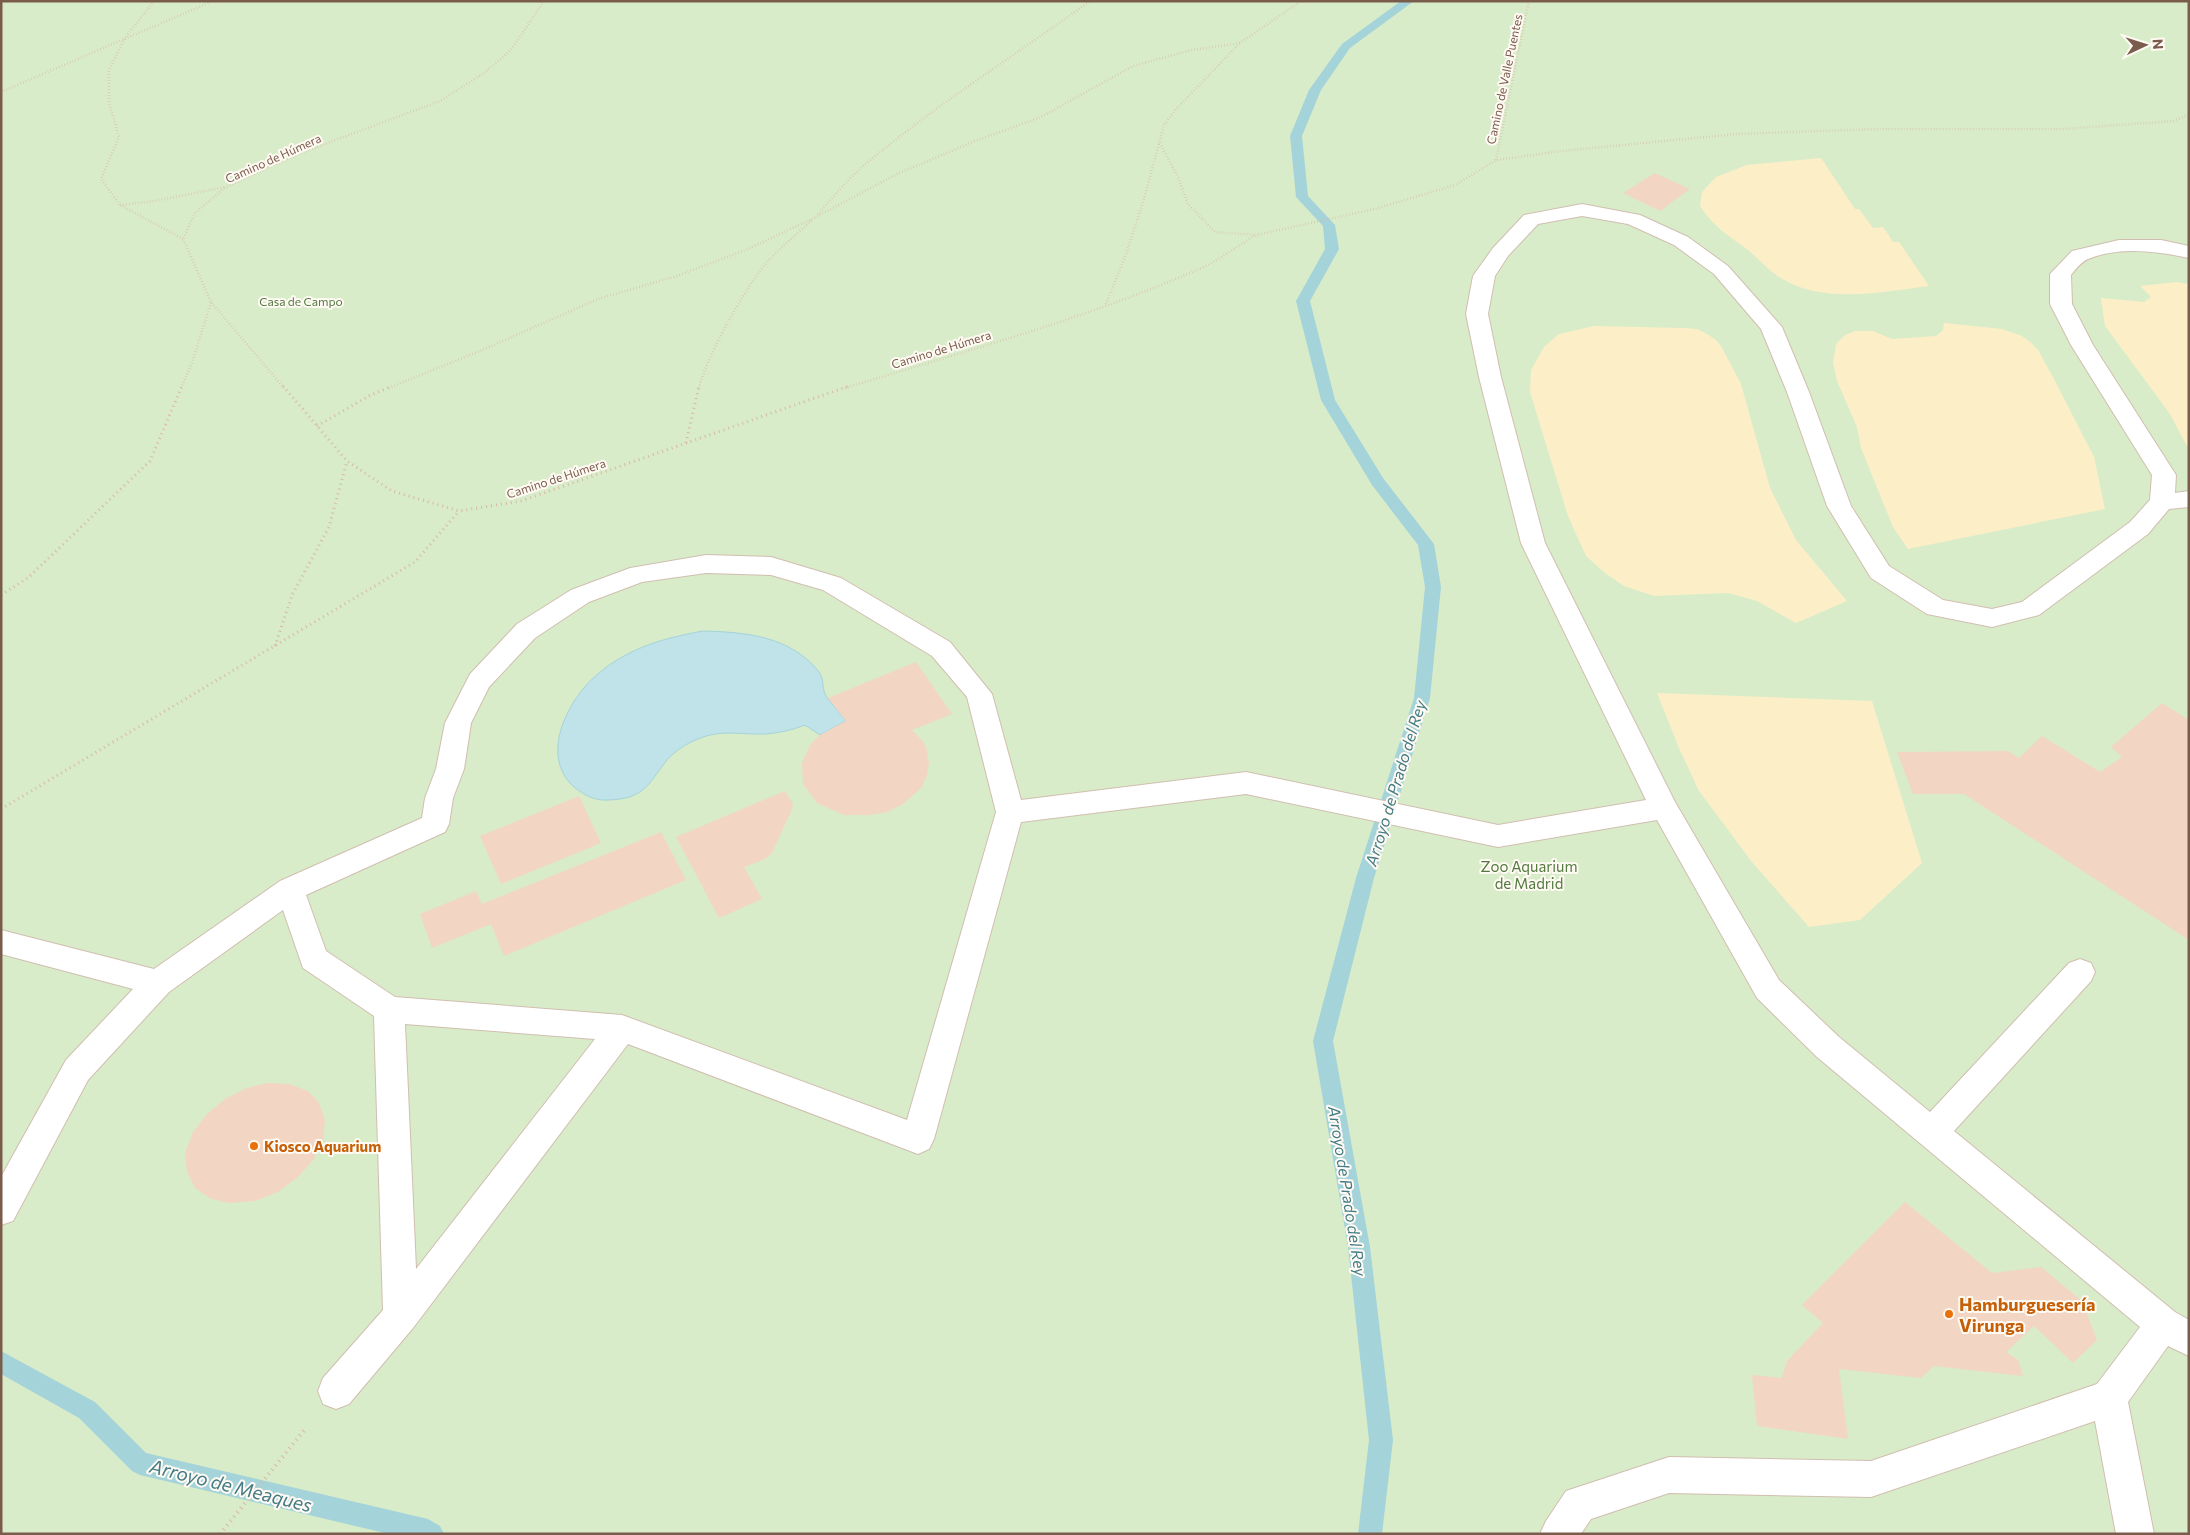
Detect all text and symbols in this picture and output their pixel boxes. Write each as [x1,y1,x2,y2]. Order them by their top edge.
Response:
street label: Camino de Valle Puentes [1483,13,1525,145]
north arrow [2120,20,2170,70]
text: N [2150,38,2167,50]
street label: Camino de Húmera [223,131,323,185]
park label: Casa de Campo [259,294,343,308]
street label: Camino de Húmera [890,327,992,371]
street label: Camino de Húmera [505,455,607,501]
water label: Arroyo de Prado del Rey [1360,697,1429,869]
park label: Zoo Aquarium de Madrid [1480,857,1578,892]
water label: Arroyo de Prado del Rey [1325,1104,1371,1278]
place label: Kiosco Aquarium [264,1137,381,1155]
marker: Kiosco Aquarium [248,1140,260,1152]
place label: Hamburguesería Virunga [1959,1293,2095,1336]
marker: Hamburguesería Virunga [1943,1308,1955,1320]
water label: Arroyo de Meaques [147,1453,315,1516]

